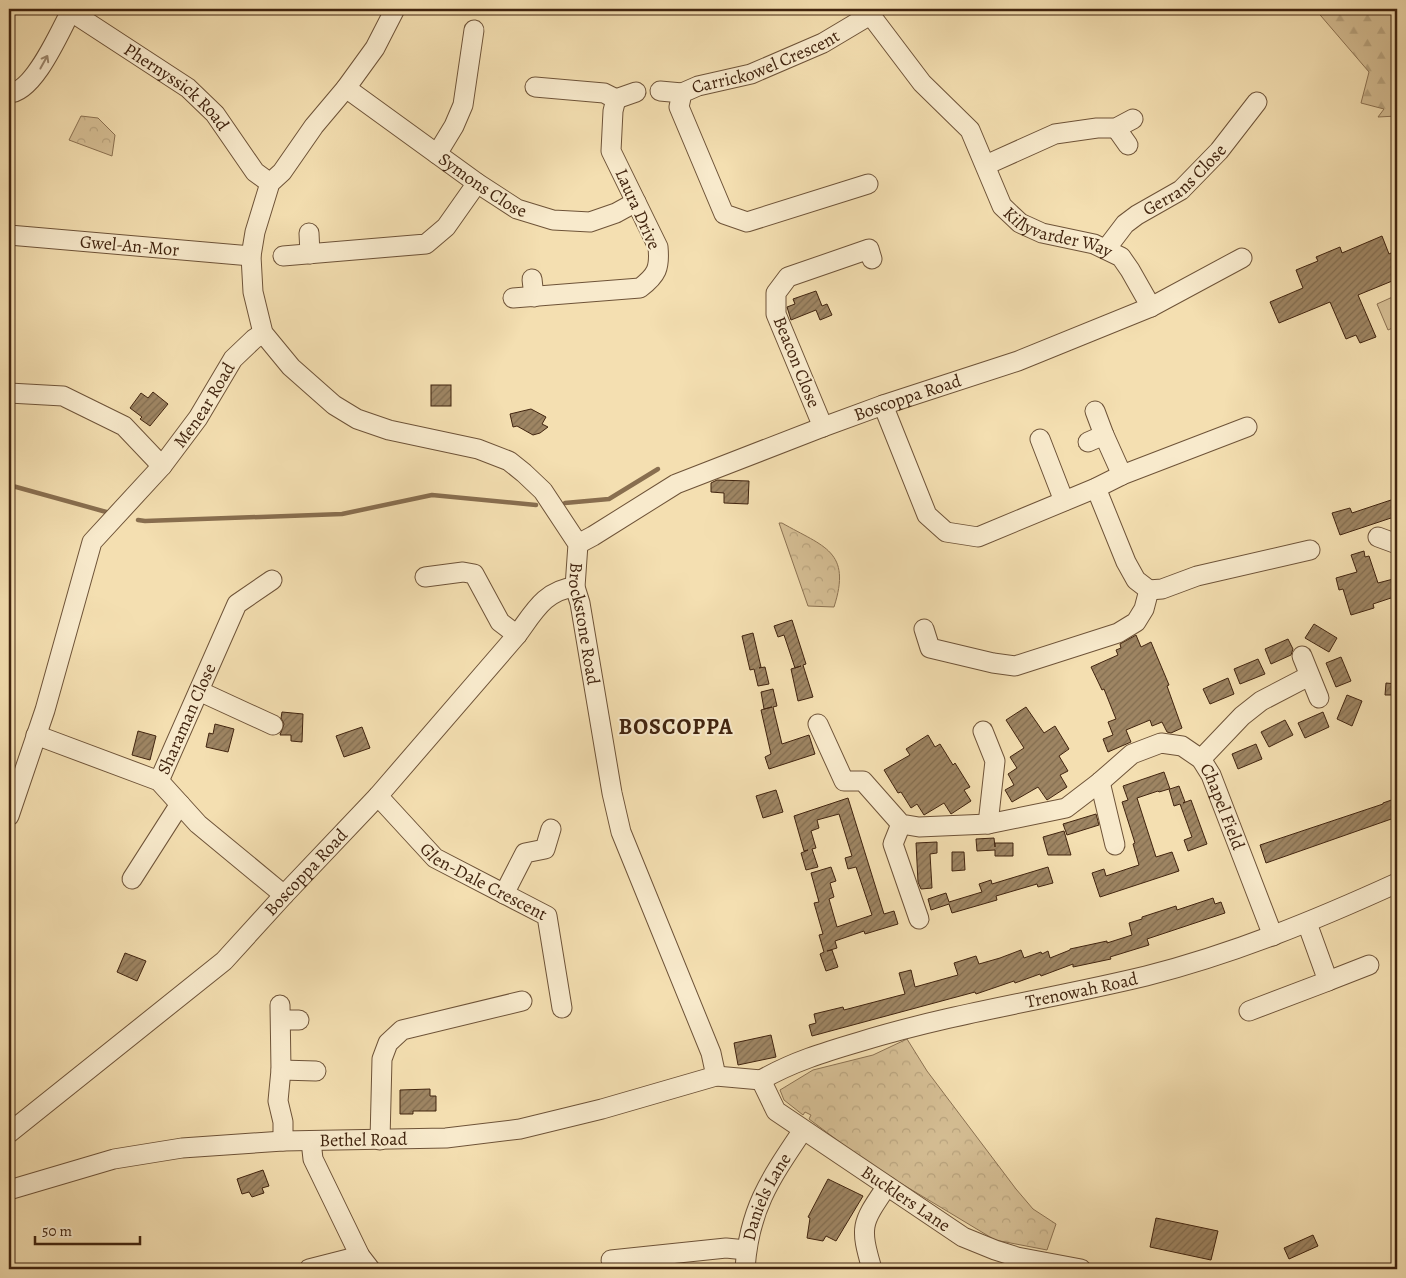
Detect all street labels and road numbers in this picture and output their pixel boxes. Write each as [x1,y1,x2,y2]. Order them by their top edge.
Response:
street label: Carrickowel Crescent [688,24,844,99]
street label: Phernyssick Road [119,37,235,136]
street label: Gerrans Close [1138,139,1232,221]
street label: Symons Close [434,147,529,223]
street label: Laura Drive [609,165,667,253]
street label: Killyvarder Way [998,201,1118,264]
street label: Gwel-An-Mor [79,229,180,262]
street label: Beacon Close [768,313,826,411]
street label: Menear Road [168,357,241,453]
street label: Boscoppa Road [850,368,964,427]
street label: Brockstone Road [563,562,606,687]
street label: Sharaman Close [151,659,221,778]
street label: Chapel Field [1195,759,1251,853]
street label: Boscoppa Road [259,823,353,921]
street label: Glen-Dale Crescent [415,837,551,926]
street label: Trenowah Road [1023,966,1140,1014]
street label: Bethel Road [319,1127,408,1152]
street label: Daniels Lane [737,1148,797,1243]
street label: Bucklers Lane [857,1160,955,1237]

